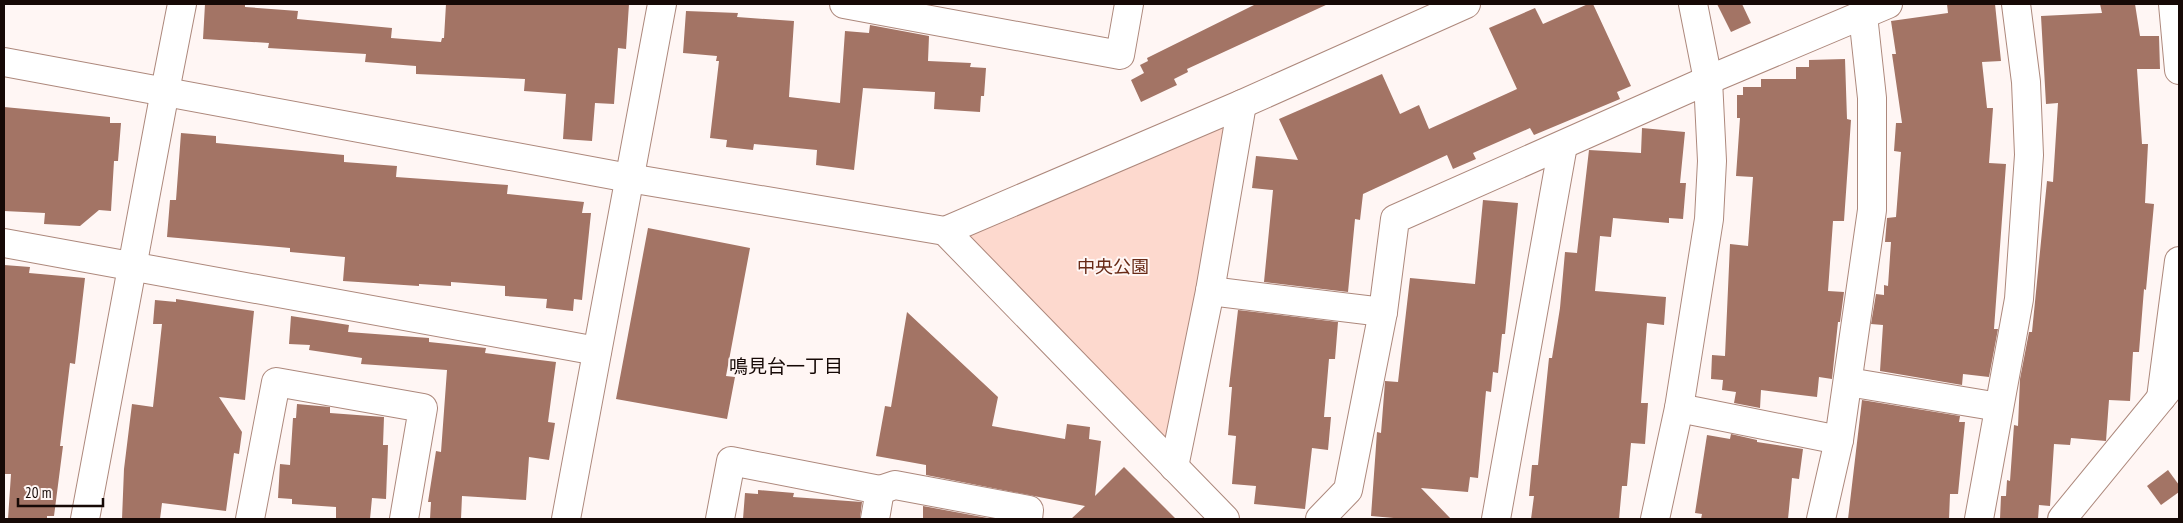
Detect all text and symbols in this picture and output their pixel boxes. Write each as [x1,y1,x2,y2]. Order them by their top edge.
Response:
park label: 中央公園 [1077,255,1149,278]
district label: 鳴見台一丁目 [729,354,843,378]
scale bar [18,476,102,508]
text: 20 m [25,483,51,502]

